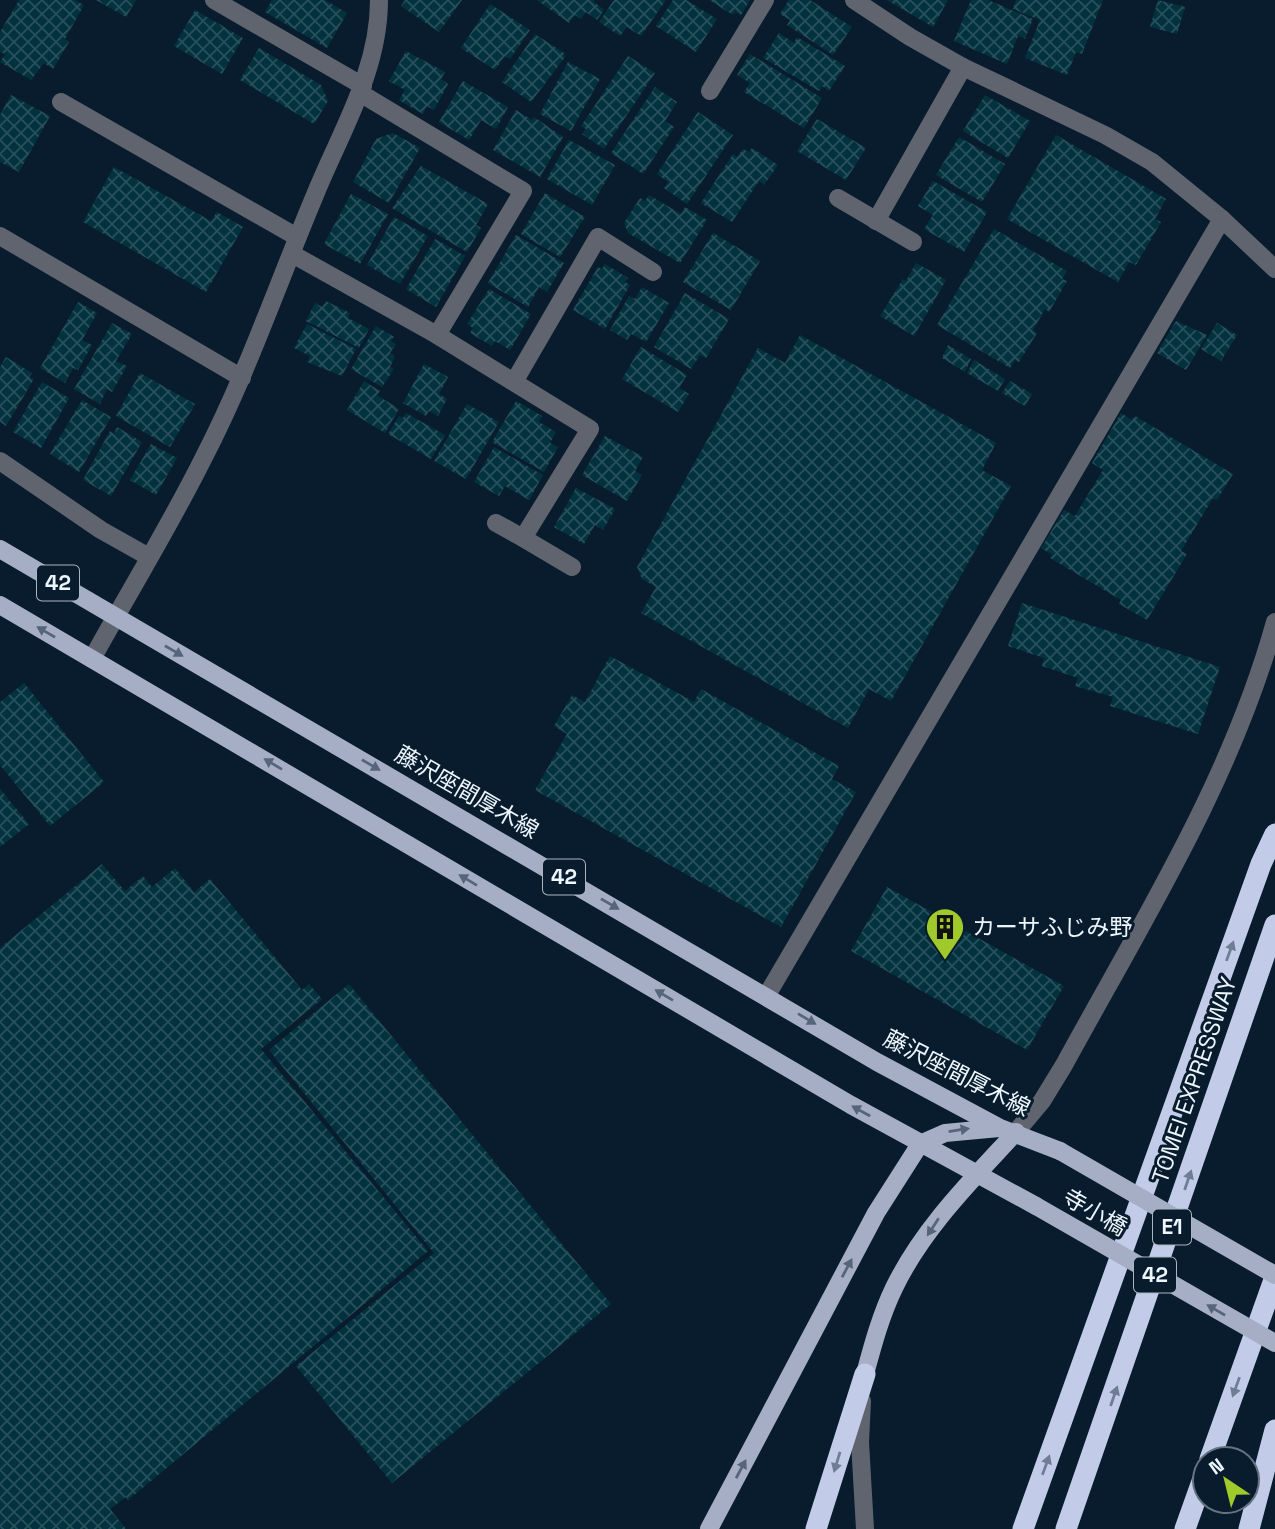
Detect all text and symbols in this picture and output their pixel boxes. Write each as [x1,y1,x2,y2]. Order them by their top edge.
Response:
road number: 42 [37,566,79,600]
one-way arrow [37,626,56,638]
one-way arrow [165,645,184,657]
street label: 藤沢座間厚木線 [390,739,544,845]
one-way arrow [263,758,282,770]
one-way arrow [361,759,381,771]
road number: 42 [543,860,585,894]
one-way arrow [459,873,478,886]
one-way arrow [601,898,620,910]
building icon: カーサふじみ野 [924,906,966,961]
place label: カーサふじみ野 [972,912,1133,942]
one-way arrow [1225,940,1236,961]
street label: TOMEI EXPRESSWAY [1145,973,1243,1187]
one-way arrow [655,989,674,1002]
one-way arrow [797,1012,816,1025]
street label: 藤沢座間厚木線 [878,1023,1036,1123]
one-way arrow [851,1105,870,1117]
one-way arrow [948,1124,970,1135]
one-way arrow [1183,1170,1194,1191]
street label: 寺小橋 [1058,1182,1132,1242]
road number: E1 [1153,1210,1191,1244]
one-way arrow [926,1217,939,1237]
one-way arrow [841,1257,853,1277]
road number: 42 [1134,1258,1176,1292]
one-way arrow [1206,1304,1225,1316]
one-way arrow [1230,1377,1241,1398]
one-way arrow [1109,1385,1120,1406]
north arrow [1191,1445,1261,1515]
one-way arrow [832,1452,842,1473]
text: N [1204,1453,1229,1480]
one-way arrow [1040,1454,1051,1475]
one-way arrow [735,1459,747,1479]

